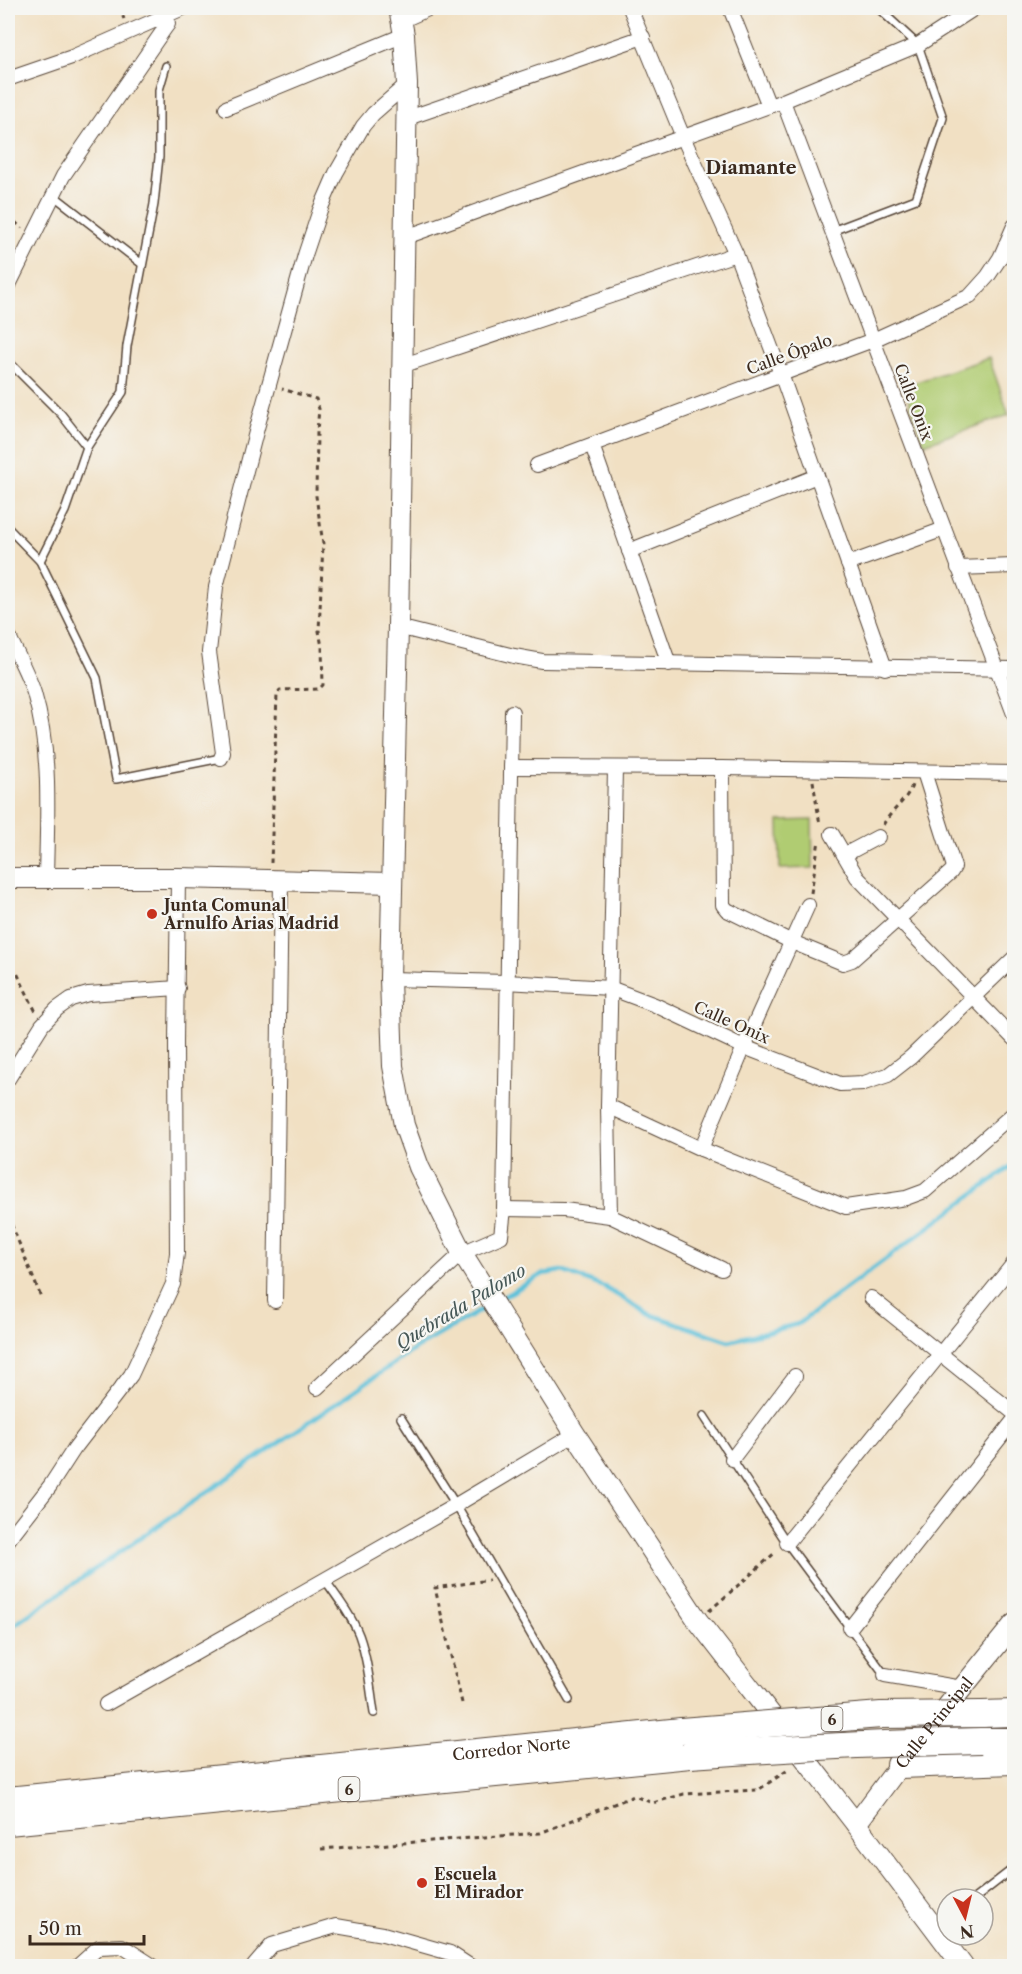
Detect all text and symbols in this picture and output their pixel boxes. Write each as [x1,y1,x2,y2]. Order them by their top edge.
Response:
district label: Diamante [705,157,797,179]
street label: Calle Ópalo [743,329,835,379]
street label: Calle Onix [890,361,938,444]
place label: Junta Comunal Arnulfo Arias Madrid [161,895,339,933]
marker: Junta Comunal Arnulfo Arias Madrid [145,907,159,921]
street label: Calle Onix [691,996,774,1048]
water label: Quebrada Palomo [392,1259,530,1355]
street label: Calle Principal [891,1673,977,1773]
road number: 6 [822,1707,842,1731]
street label: Corredor Norte [451,1732,571,1764]
road number: 6 [338,1777,360,1801]
place label: Escuela El Mirador [434,1864,524,1902]
marker: Escuela El Mirador [415,1876,429,1890]
north arrow [935,1887,995,1947]
scale bar [30,1908,144,1946]
text: 50 m [39,1918,82,1940]
text: N [959,1921,975,1943]

